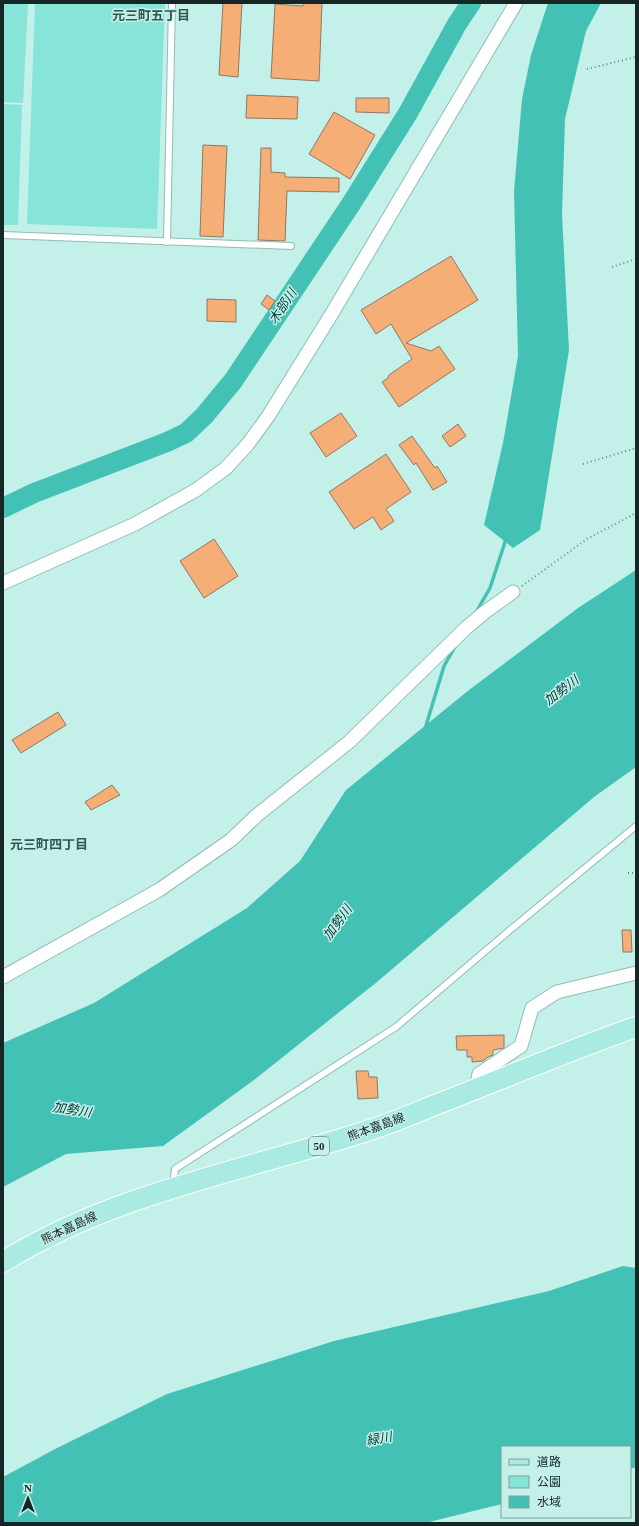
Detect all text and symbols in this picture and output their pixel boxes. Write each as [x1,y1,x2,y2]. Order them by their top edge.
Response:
district label: 元三町五丁目 [112,8,190,23]
water label: 木部川 [265,284,301,327]
water label: 加勢川 [541,671,583,708]
district label: 元三町四丁目 [10,837,88,852]
water label: 加勢川 [320,900,356,942]
water label: 加勢川 [51,1099,94,1120]
street label: 熊本嘉島線 [345,1110,407,1144]
road number: 50 [309,1137,329,1155]
street label: 熊本嘉島線 [39,1209,99,1247]
water label: 緑川 [365,1429,395,1448]
legend [501,1446,631,1518]
text: 道路 [537,1455,561,1469]
text: 公園 [537,1475,561,1489]
north arrow [8,1478,48,1518]
text: N [24,1482,32,1494]
text: 水域 [537,1495,561,1509]

